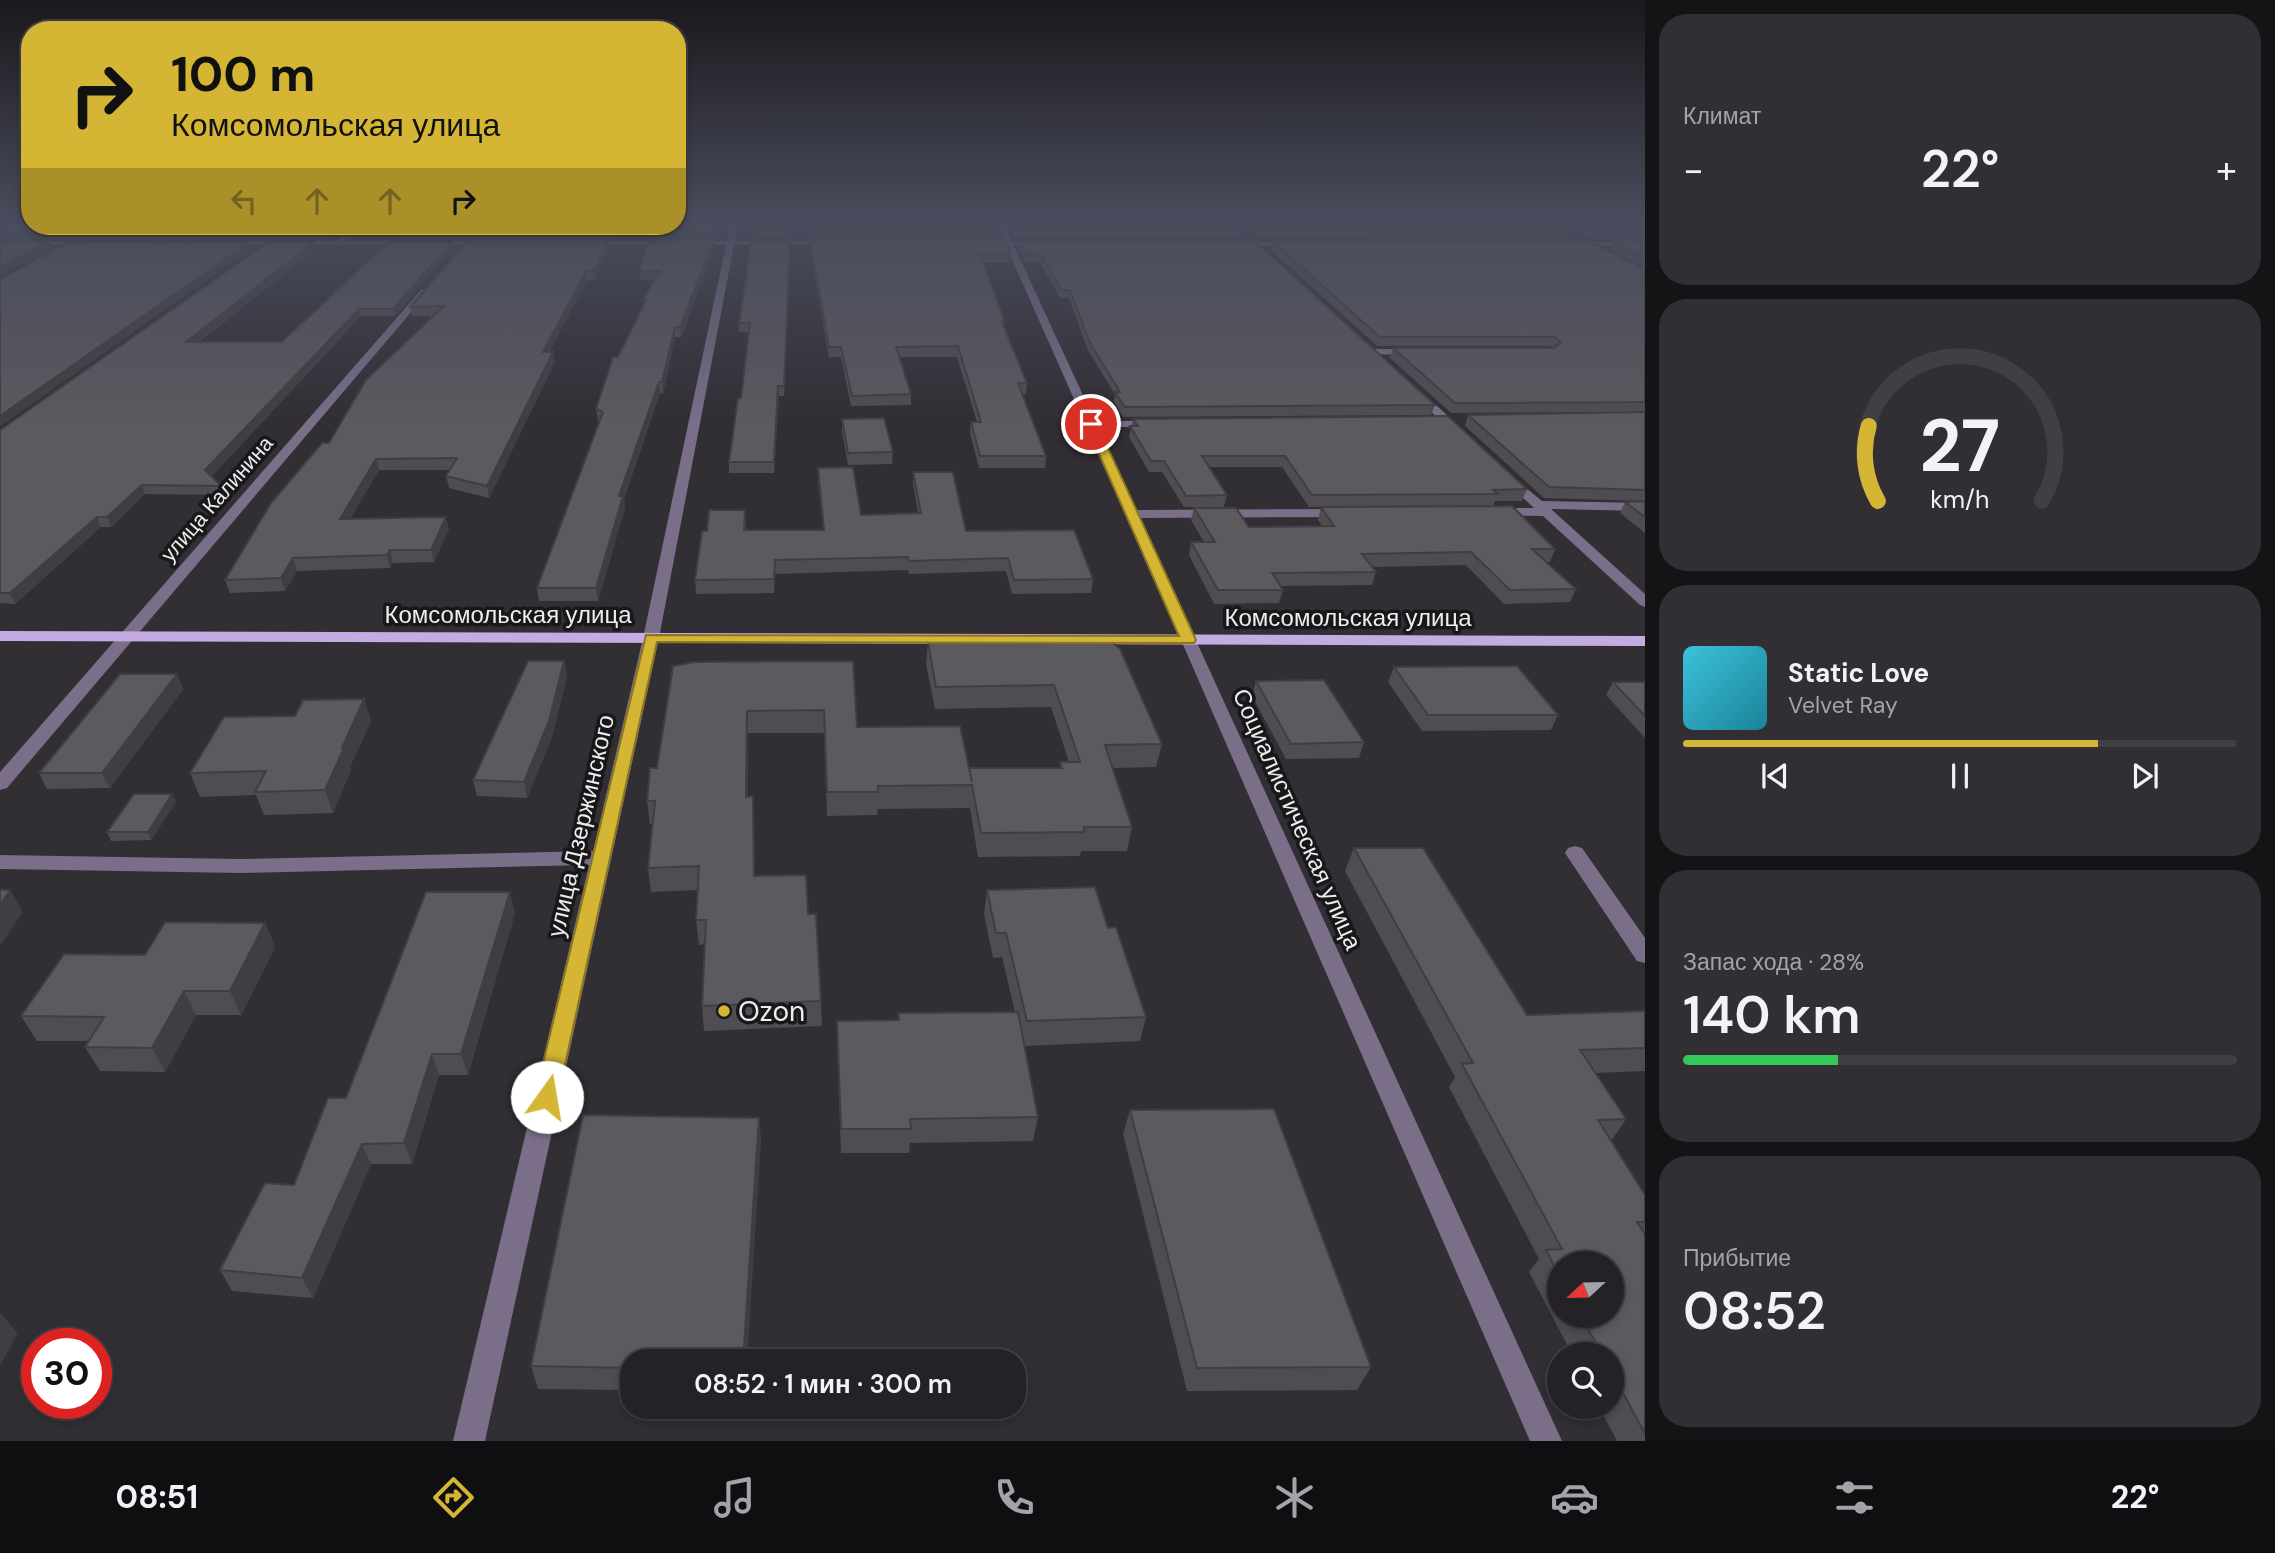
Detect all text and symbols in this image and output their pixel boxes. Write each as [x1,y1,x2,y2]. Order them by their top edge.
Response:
text: 100 m [171,42,315,106]
icon: right [56,49,147,140]
text: Климат [1683,101,1761,131]
text: Комсомольская улица [171,104,500,146]
text: 22° [1921,135,1999,203]
text: − [1683,145,1704,195]
text: + [2216,145,2237,195]
icon: left [225,182,263,220]
icon: ahead [298,182,336,220]
icon: ahead [371,182,409,220]
icon: right [444,182,482,220]
pin [1061,394,1121,454]
text: 27 [1920,400,2000,495]
icon: arrive [1072,405,1110,443]
street label: улица Калинина [155,430,280,568]
text: km/h [1930,483,1990,516]
street label: Комсомольская улица [384,599,632,630]
street label: Комсомольская улица [1224,602,1472,633]
text: Static Love [1788,656,1929,690]
street label: Социалистическая улица [1226,683,1369,955]
text: Velvet Ray [1788,690,1898,720]
street label: улица Дзержинского [540,712,621,940]
icon: previous [1756,757,1794,795]
icon: pause [1941,757,1979,795]
icon: next [2126,757,2164,795]
text: Запас хода · 28% [1683,947,1864,977]
text: 140 km [1683,981,1860,1049]
place label: Ozon [738,993,805,1030]
marker: Ozon [716,1003,732,1019]
position arrow [510,1060,584,1134]
text: Прибытие [1683,1243,1791,1273]
north arrow [1547,1251,1624,1328]
map controls [1547,1251,1624,1419]
text: 08:52 [1683,1277,1826,1345]
speed limit sign: 30 [21,1328,112,1419]
button: search [1547,1342,1624,1419]
text: 08:52 · 1 мин · 300 m [694,1367,952,1401]
icon: directions [429,1473,478,1522]
icon: music [710,1473,759,1522]
icon: phone [990,1473,1039,1522]
icon: climate [1270,1473,1319,1522]
icon: car [1550,1473,1599,1522]
icon: filters [1830,1473,1879,1522]
text: 08:51 [116,1476,198,1518]
text: 22° [2111,1476,2159,1518]

